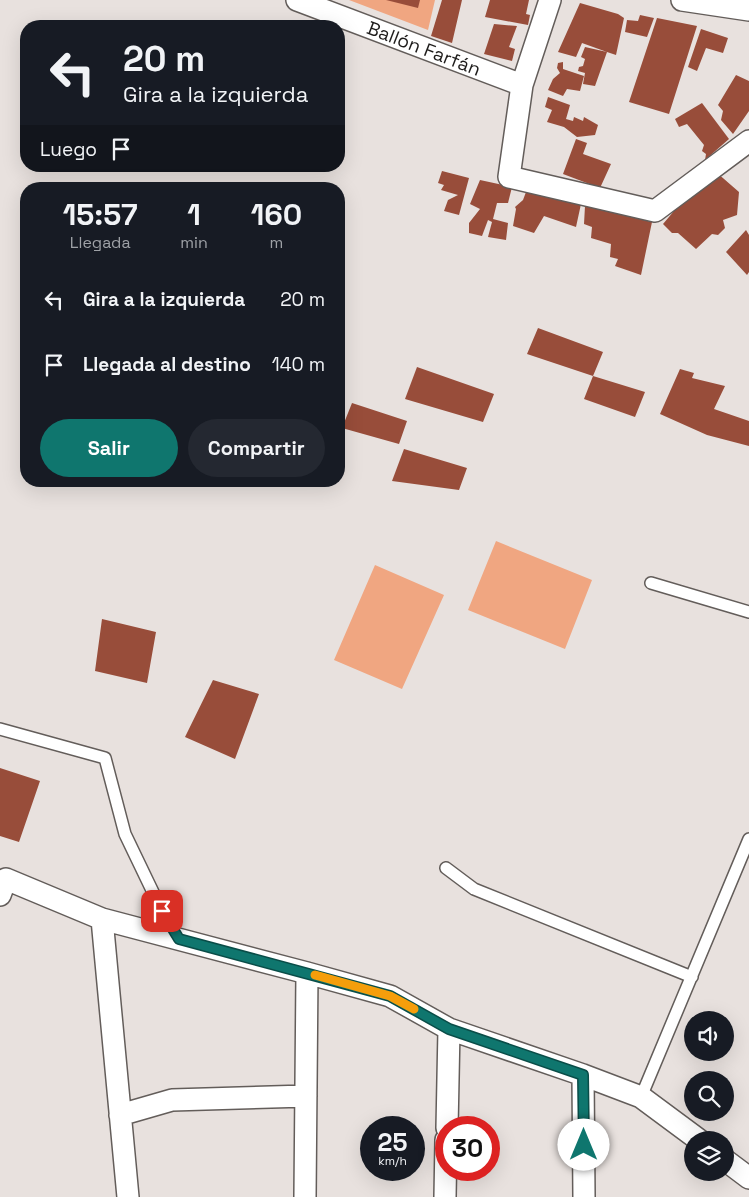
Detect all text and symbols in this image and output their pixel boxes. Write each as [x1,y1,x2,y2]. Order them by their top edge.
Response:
street label: Ballón Farfán [363,15,484,82]
text: 20 m [123,37,205,81]
icon: left [40,40,105,105]
text: Gira a la izquierda [123,80,308,108]
icon: arrive [107,135,135,163]
text: Luego [40,137,97,162]
text: 15:57 [63,195,138,234]
text: 1 [187,195,201,234]
text: 160 [251,195,302,234]
text: Llegada [70,232,131,253]
text: min [180,232,208,253]
text: m [270,232,283,253]
icon: left [40,286,68,314]
text: Gira a la izquierda [83,287,245,312]
text: 20 m [280,287,325,312]
icon: arrive [40,351,68,379]
text: Llegada al destino [83,352,251,377]
text: 140 m [272,352,325,377]
button: Salir [40,419,178,477]
button: Compartir [188,419,325,477]
pin [141,890,183,932]
icon: arrive [148,897,176,925]
map controls [684,1011,734,1181]
button: sound [684,1011,734,1061]
button: search [684,1071,734,1121]
speed limit sign: 30 [435,1116,500,1181]
position arrow [557,1118,609,1170]
text: 25 [378,1126,407,1158]
button: layers [684,1131,734,1181]
text: km/h [378,1153,407,1169]

